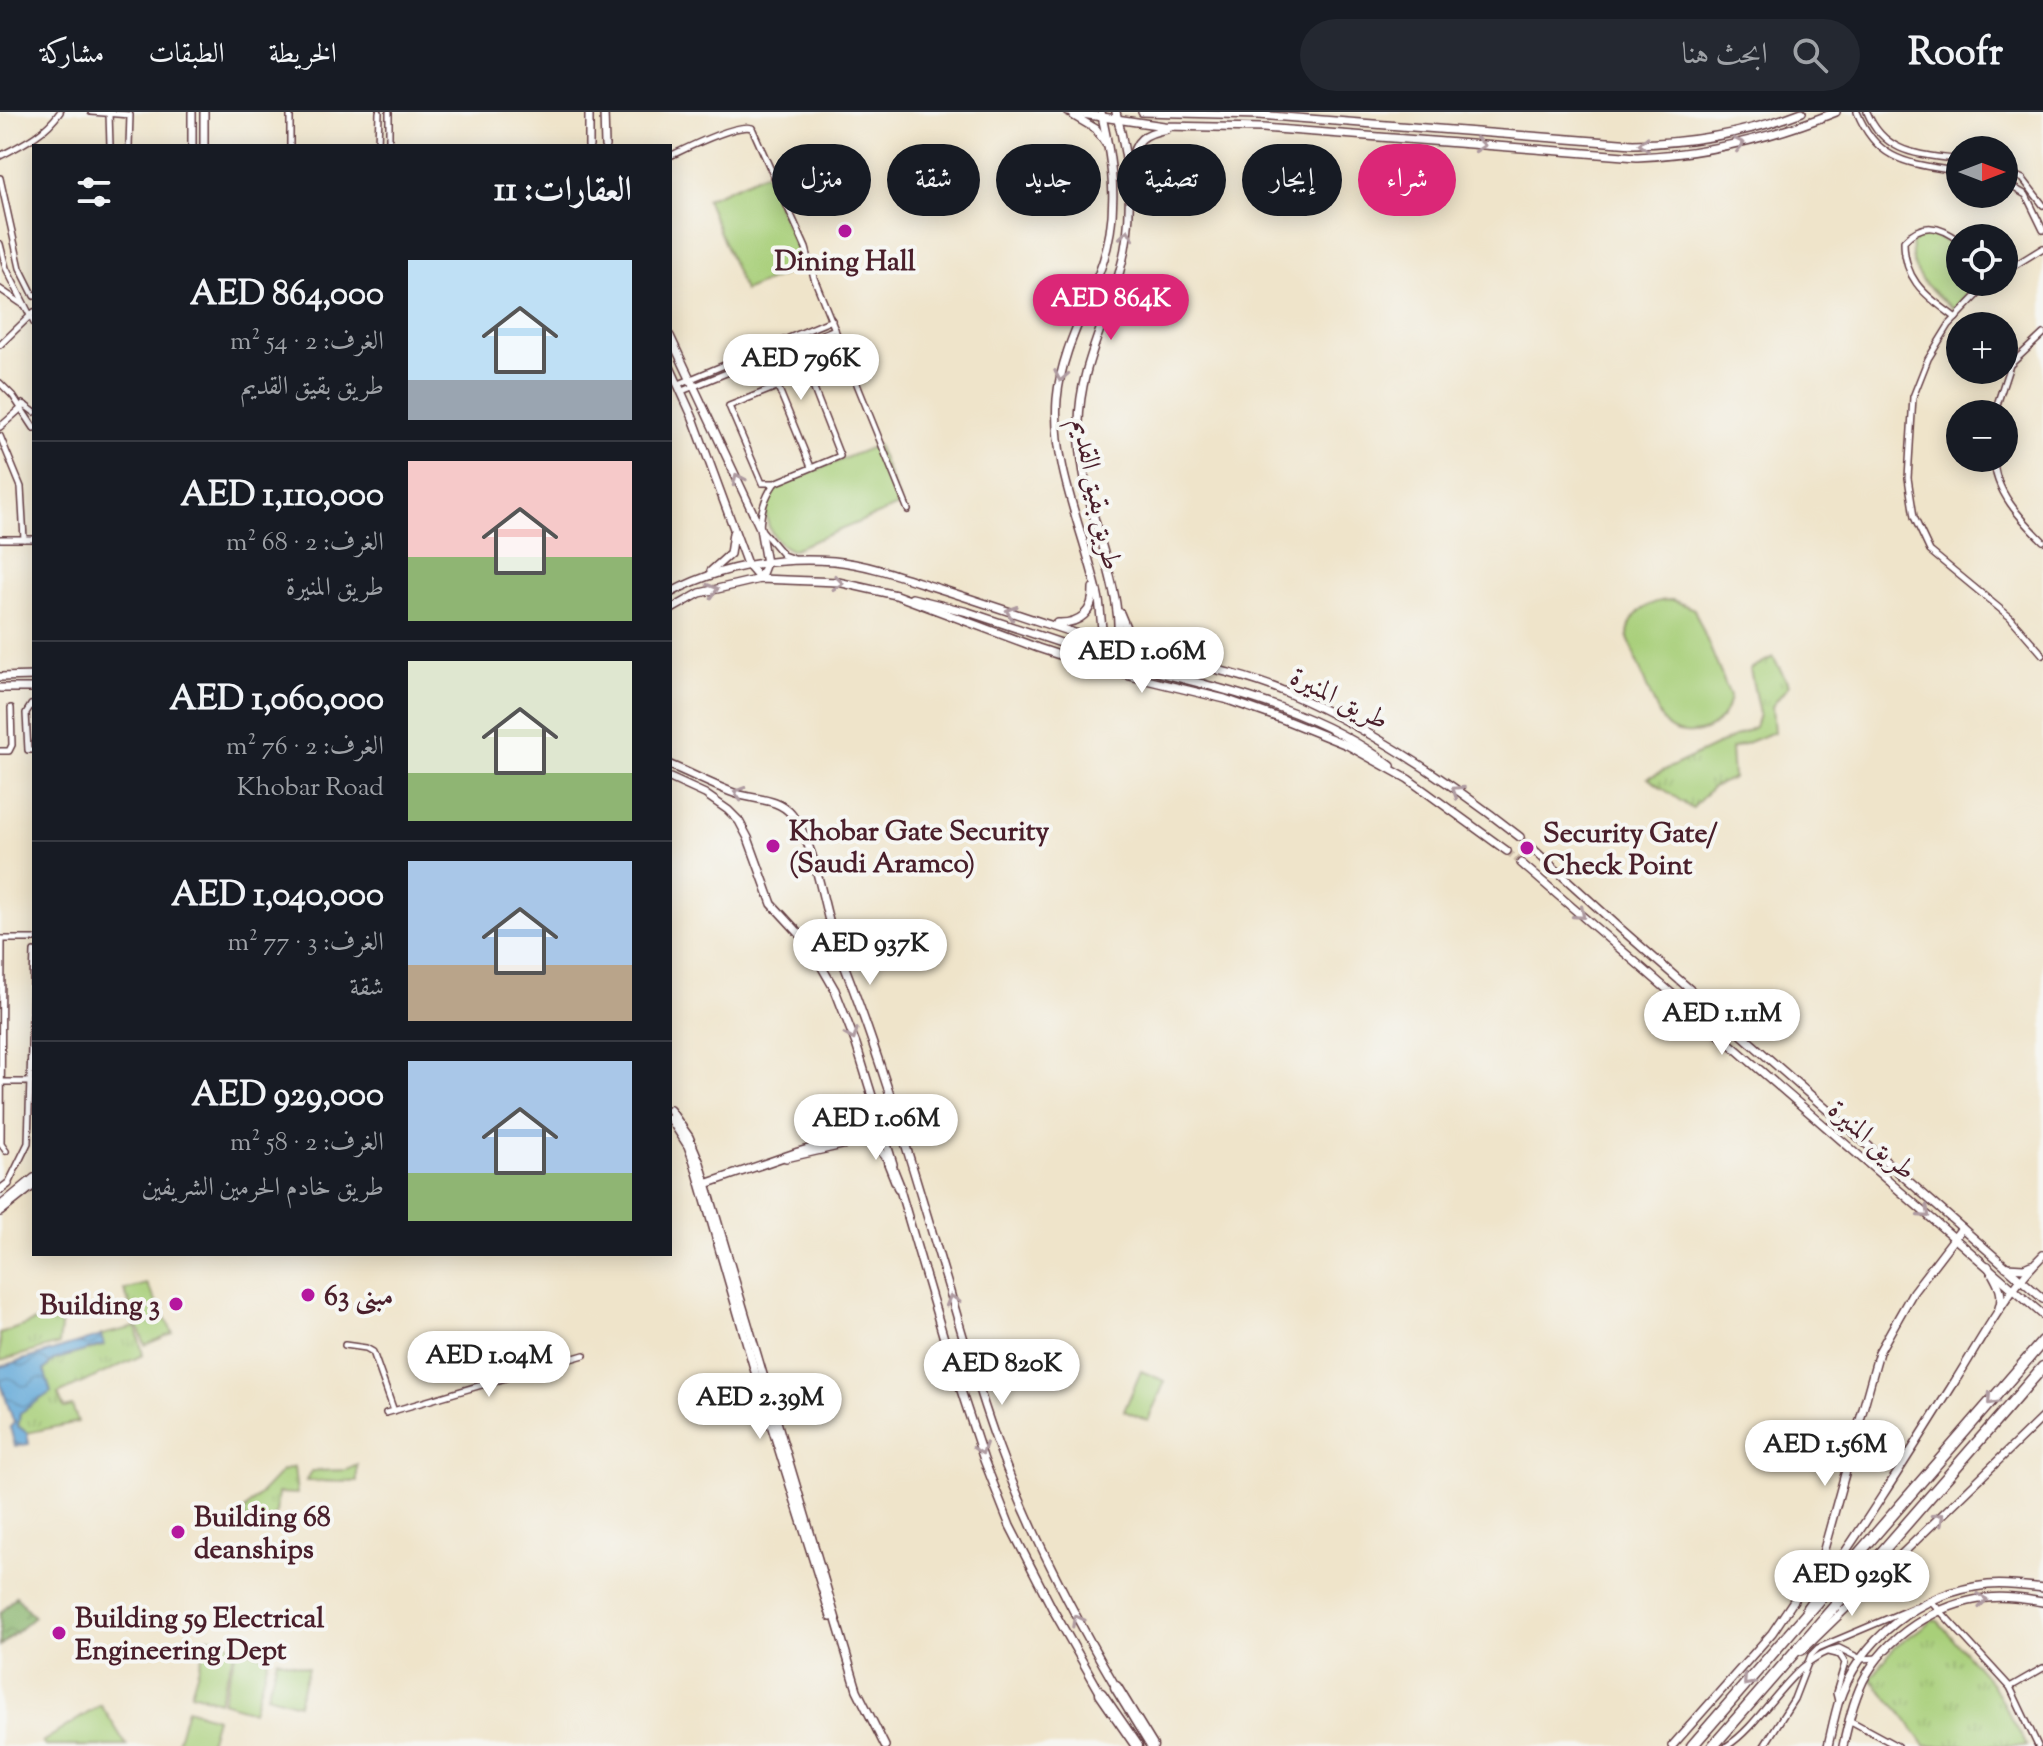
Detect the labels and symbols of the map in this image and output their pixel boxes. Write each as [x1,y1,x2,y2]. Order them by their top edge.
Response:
one-way arrow [1637,135,1650,153]
north arrow [1946,136,2018,208]
one-way arrow [1474,137,1487,154]
one-way arrow [1731,137,1745,154]
marker: Dining Hall [836,222,854,240]
one-way arrow [1119,228,1136,241]
place label: Dining Hall [774,243,916,283]
pin: AED 864K [1028,274,1194,342]
pin: AED 796K [718,334,884,402]
one-way arrow [1053,369,1070,382]
street label: طريق بقيق القديم [1058,415,1131,575]
one-way arrow [732,473,748,488]
one-way arrow [831,574,844,591]
one-way arrow [706,583,720,599]
one-way arrow [1005,605,1019,621]
pin: AED 1.06M [1050,627,1234,695]
street label: طريق المنيرة [1282,658,1395,741]
one-way arrow [1451,785,1466,800]
one-way arrow [733,787,747,803]
place label: Khobar Gate Security (Saudi Aramco) [789,813,1049,885]
place label: Security Gate/ Check Point [1543,815,1718,887]
marker: Khobar Gate Security (Saudi Aramco) [764,837,782,855]
marker: Security Gate/ Check Point [1518,839,1536,857]
one-way arrow [1571,904,1586,919]
pin: AED 937K [787,919,953,987]
pin: AED 1.11M [1630,989,1814,1057]
one-way arrow [842,1027,859,1041]
street label: طريق المنيرة [1818,1091,1924,1191]
pin: AED 1.06M [784,1094,968,1162]
one-way arrow [1915,1203,1930,1218]
place label: مبنى 63 [324,1278,393,1318]
marker: مبنى 63 [299,1286,317,1304]
place label: Building 3 [40,1287,160,1327]
one-way arrow [945,1294,961,1308]
marker: Building 3 [167,1295,185,1313]
pin: AED 1.04M [397,1331,581,1399]
pin: AED 820K [919,1339,1085,1407]
pin: AED 2.39M [668,1373,852,1441]
one-way arrow [1988,1391,2002,1406]
pin: AED 1.56M [1733,1420,1917,1488]
one-way arrow [971,1441,987,1455]
place label: Building 68 deanships [194,1499,331,1571]
one-way arrow [1930,1513,1945,1527]
marker: Building 68 deanships [169,1523,187,1541]
pin: AED 929K [1769,1550,1935,1618]
one-way arrow [1975,1592,1989,1609]
place label: Building 59 Electrical Engineering Dept [75,1600,325,1672]
one-way arrow [1071,1614,1087,1629]
marker: Building 59 Electrical Engineering Dept [50,1624,68,1642]
one-way arrow [1743,1672,1758,1686]

